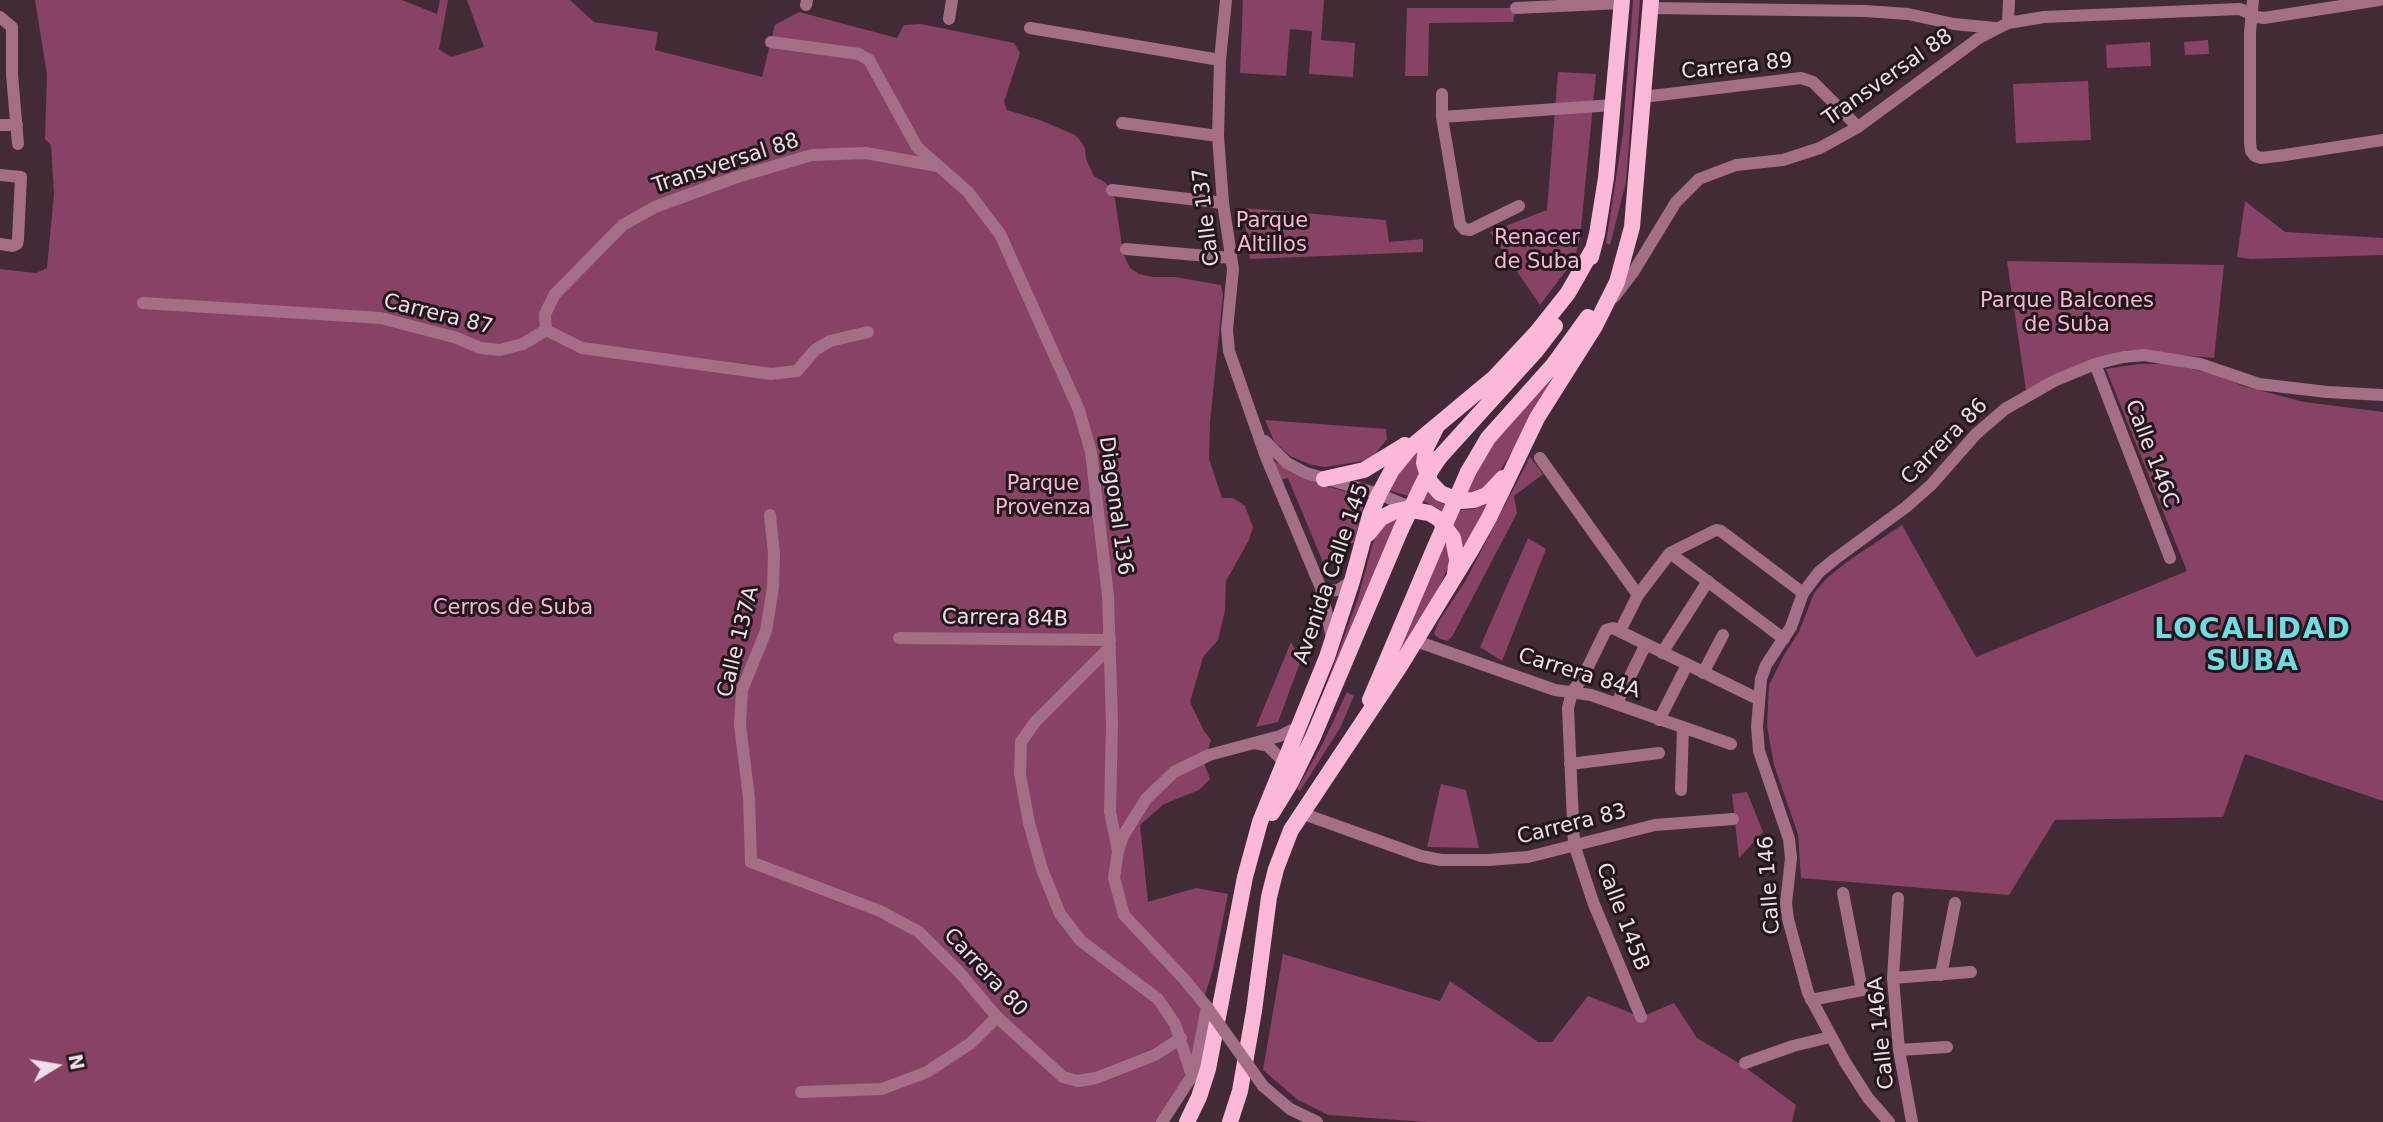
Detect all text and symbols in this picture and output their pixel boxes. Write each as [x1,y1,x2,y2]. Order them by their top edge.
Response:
street label: Transversal 88 [1818,24,1958,132]
street label: Carrera 89 [1680,49,1794,85]
street label: Transversal 88 [650,128,802,200]
street label: Calle 137 [1188,166,1226,268]
park label: Parque Altillos [1236,209,1308,259]
park label: Renacer de Suba [1494,226,1580,276]
street label: Carrera 87 [381,289,495,341]
park label: Parque Balcones de Suba [1980,289,2154,339]
street label: Carrera 86 [1897,394,1993,490]
street label: Calle 146C [2119,396,2183,512]
street label: Diagonal 136 [1093,435,1137,577]
park label: Parque Provenza [995,472,1091,522]
street label: Avenida Calle 145 [1289,480,1375,668]
street label: Calle 137A [713,584,765,700]
park label: Cerros de Suba [433,596,593,622]
street label: Carrera 84B [942,605,1068,633]
district label: LOCALIDAD SUBA [2155,614,2351,680]
street label: Carrera 84A [1515,644,1643,704]
street label: Carrera 83 [1515,799,1629,851]
street label: Calle 146 [1754,835,1786,935]
street label: Calle 145B [1590,860,1654,974]
street label: Carrera 80 [938,924,1032,1022]
street label: Calle 146A [1864,975,1900,1091]
north arrow [21,1031,91,1101]
text: N [64,1052,89,1072]

